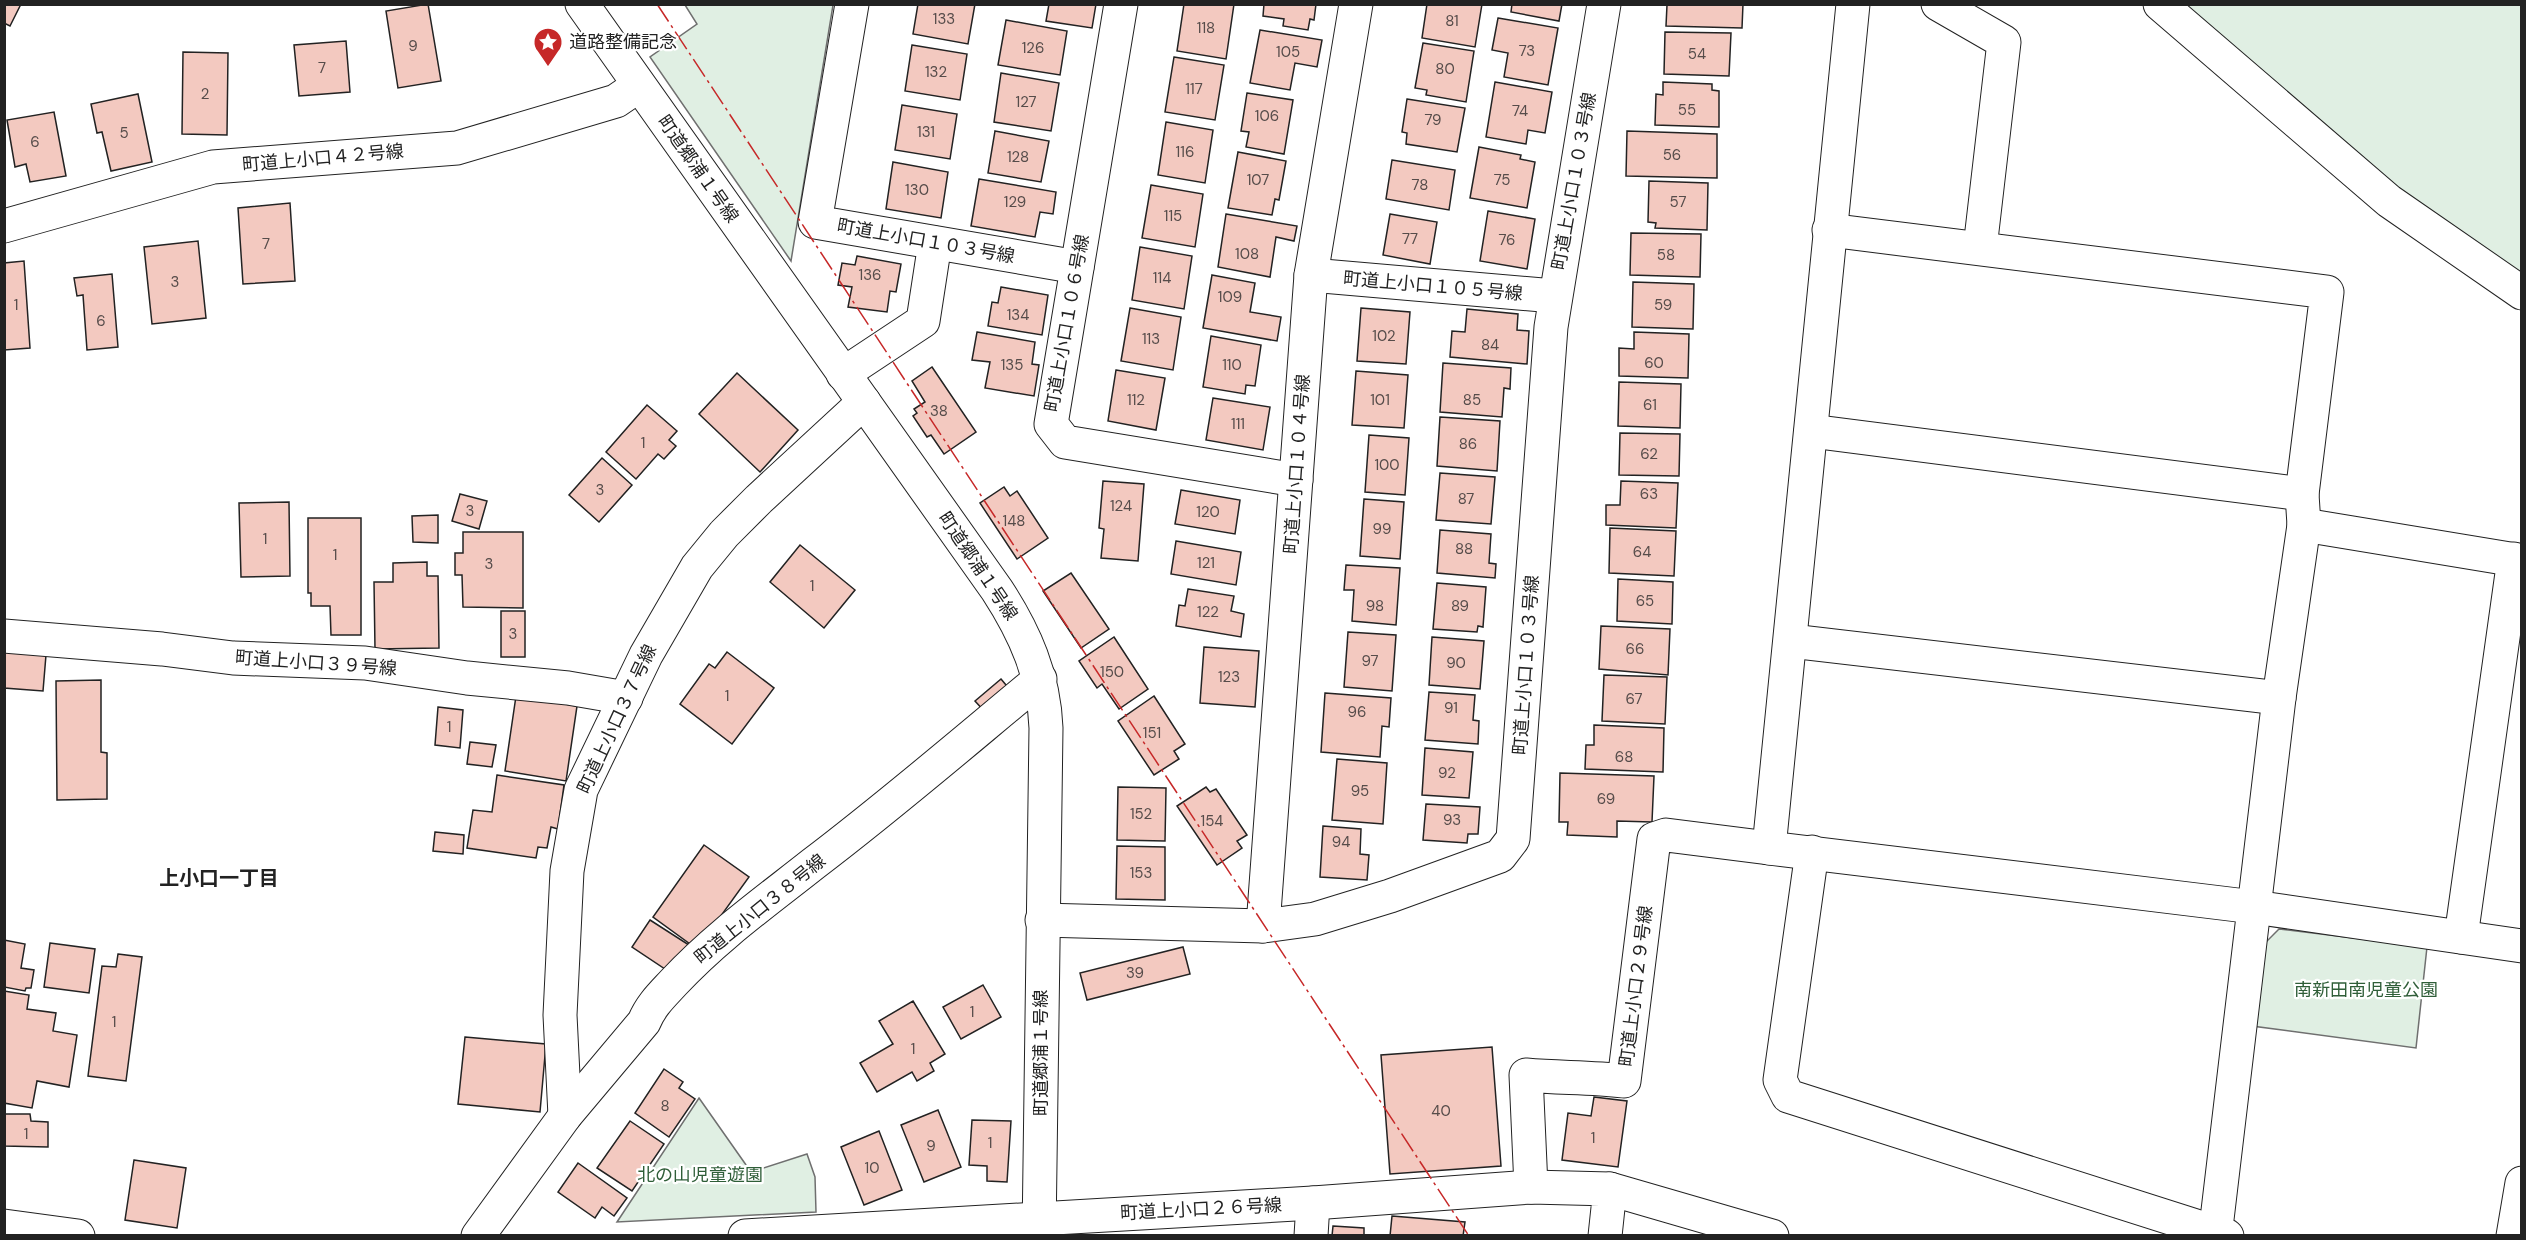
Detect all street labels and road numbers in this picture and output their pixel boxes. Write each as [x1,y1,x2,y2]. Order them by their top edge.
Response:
street label: 町道上小口１０３号線 [1547,90,1601,272]
street label: 町道郷浦１号線 [652,111,744,227]
street label: 町道上小口４２号線 [241,139,405,177]
street label: 町道上小口１０３号線 [835,214,1017,268]
street label: 町道上小口１０６号線 [1040,232,1094,414]
street label: 町道上小口１０５号線 [1342,266,1524,306]
street label: 町道上小口１０４号線 [1279,373,1315,555]
street label: 町道郷浦１号線 [933,507,1023,625]
street label: 町道上小口１０３号線 [1508,574,1544,756]
street label: 町道上小口３７号線 [572,641,662,797]
street label: 町道上小口３９号線 [234,645,398,681]
street label: 町道上小口３８号線 [689,849,831,969]
street label: 町道上小口２９号線 [1614,904,1658,1068]
street label: 町道郷浦１号線 [1029,990,1053,1116]
street label: 町道上小口２６号線 [1119,1193,1283,1225]

